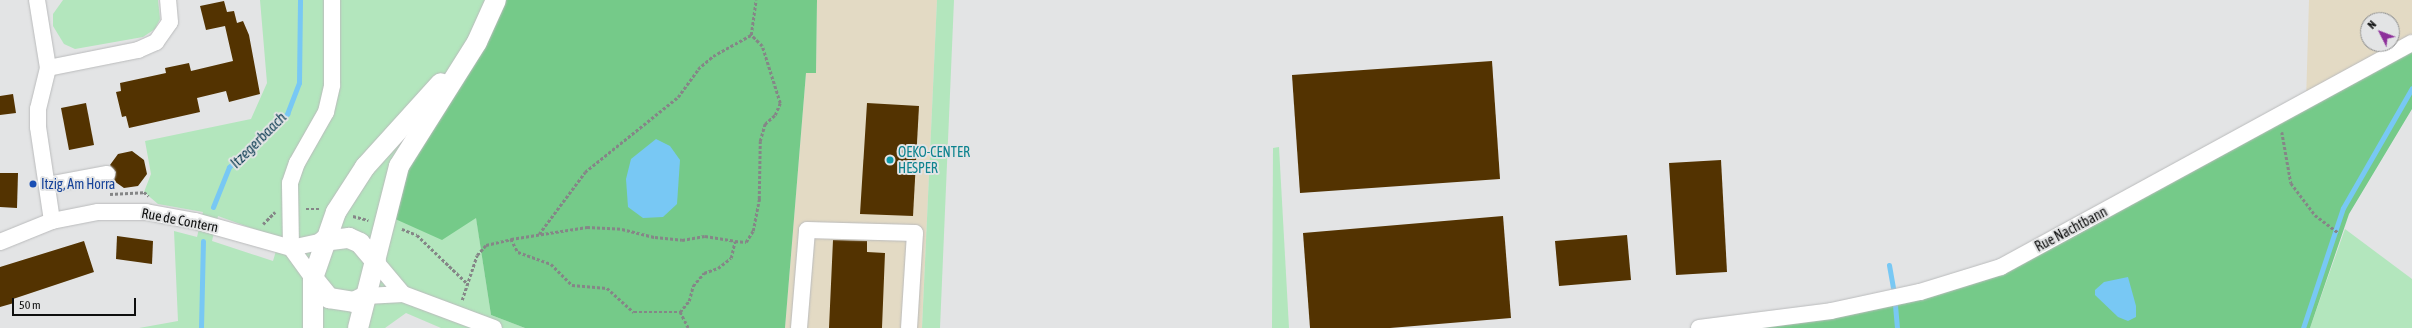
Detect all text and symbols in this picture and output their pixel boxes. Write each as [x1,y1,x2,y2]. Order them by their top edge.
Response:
north arrow [2360,12,2400,52]
text: N [2365,18,2378,31]
water label: Itzegerbaach [226,108,290,172]
place label: OEKO-CENTER HESPER [898,144,970,176]
marker: OEKO-CENTER HESPER [885,155,895,165]
place label: Itzig, Am Horra [41,176,115,192]
marker: Itzig, Am Horra [28,179,38,189]
street label: Rue Nachtbann [2032,203,2110,255]
street label: Rue de Contern [140,204,220,236]
scale bar [14,290,138,316]
text: 50 m [19,298,41,312]

